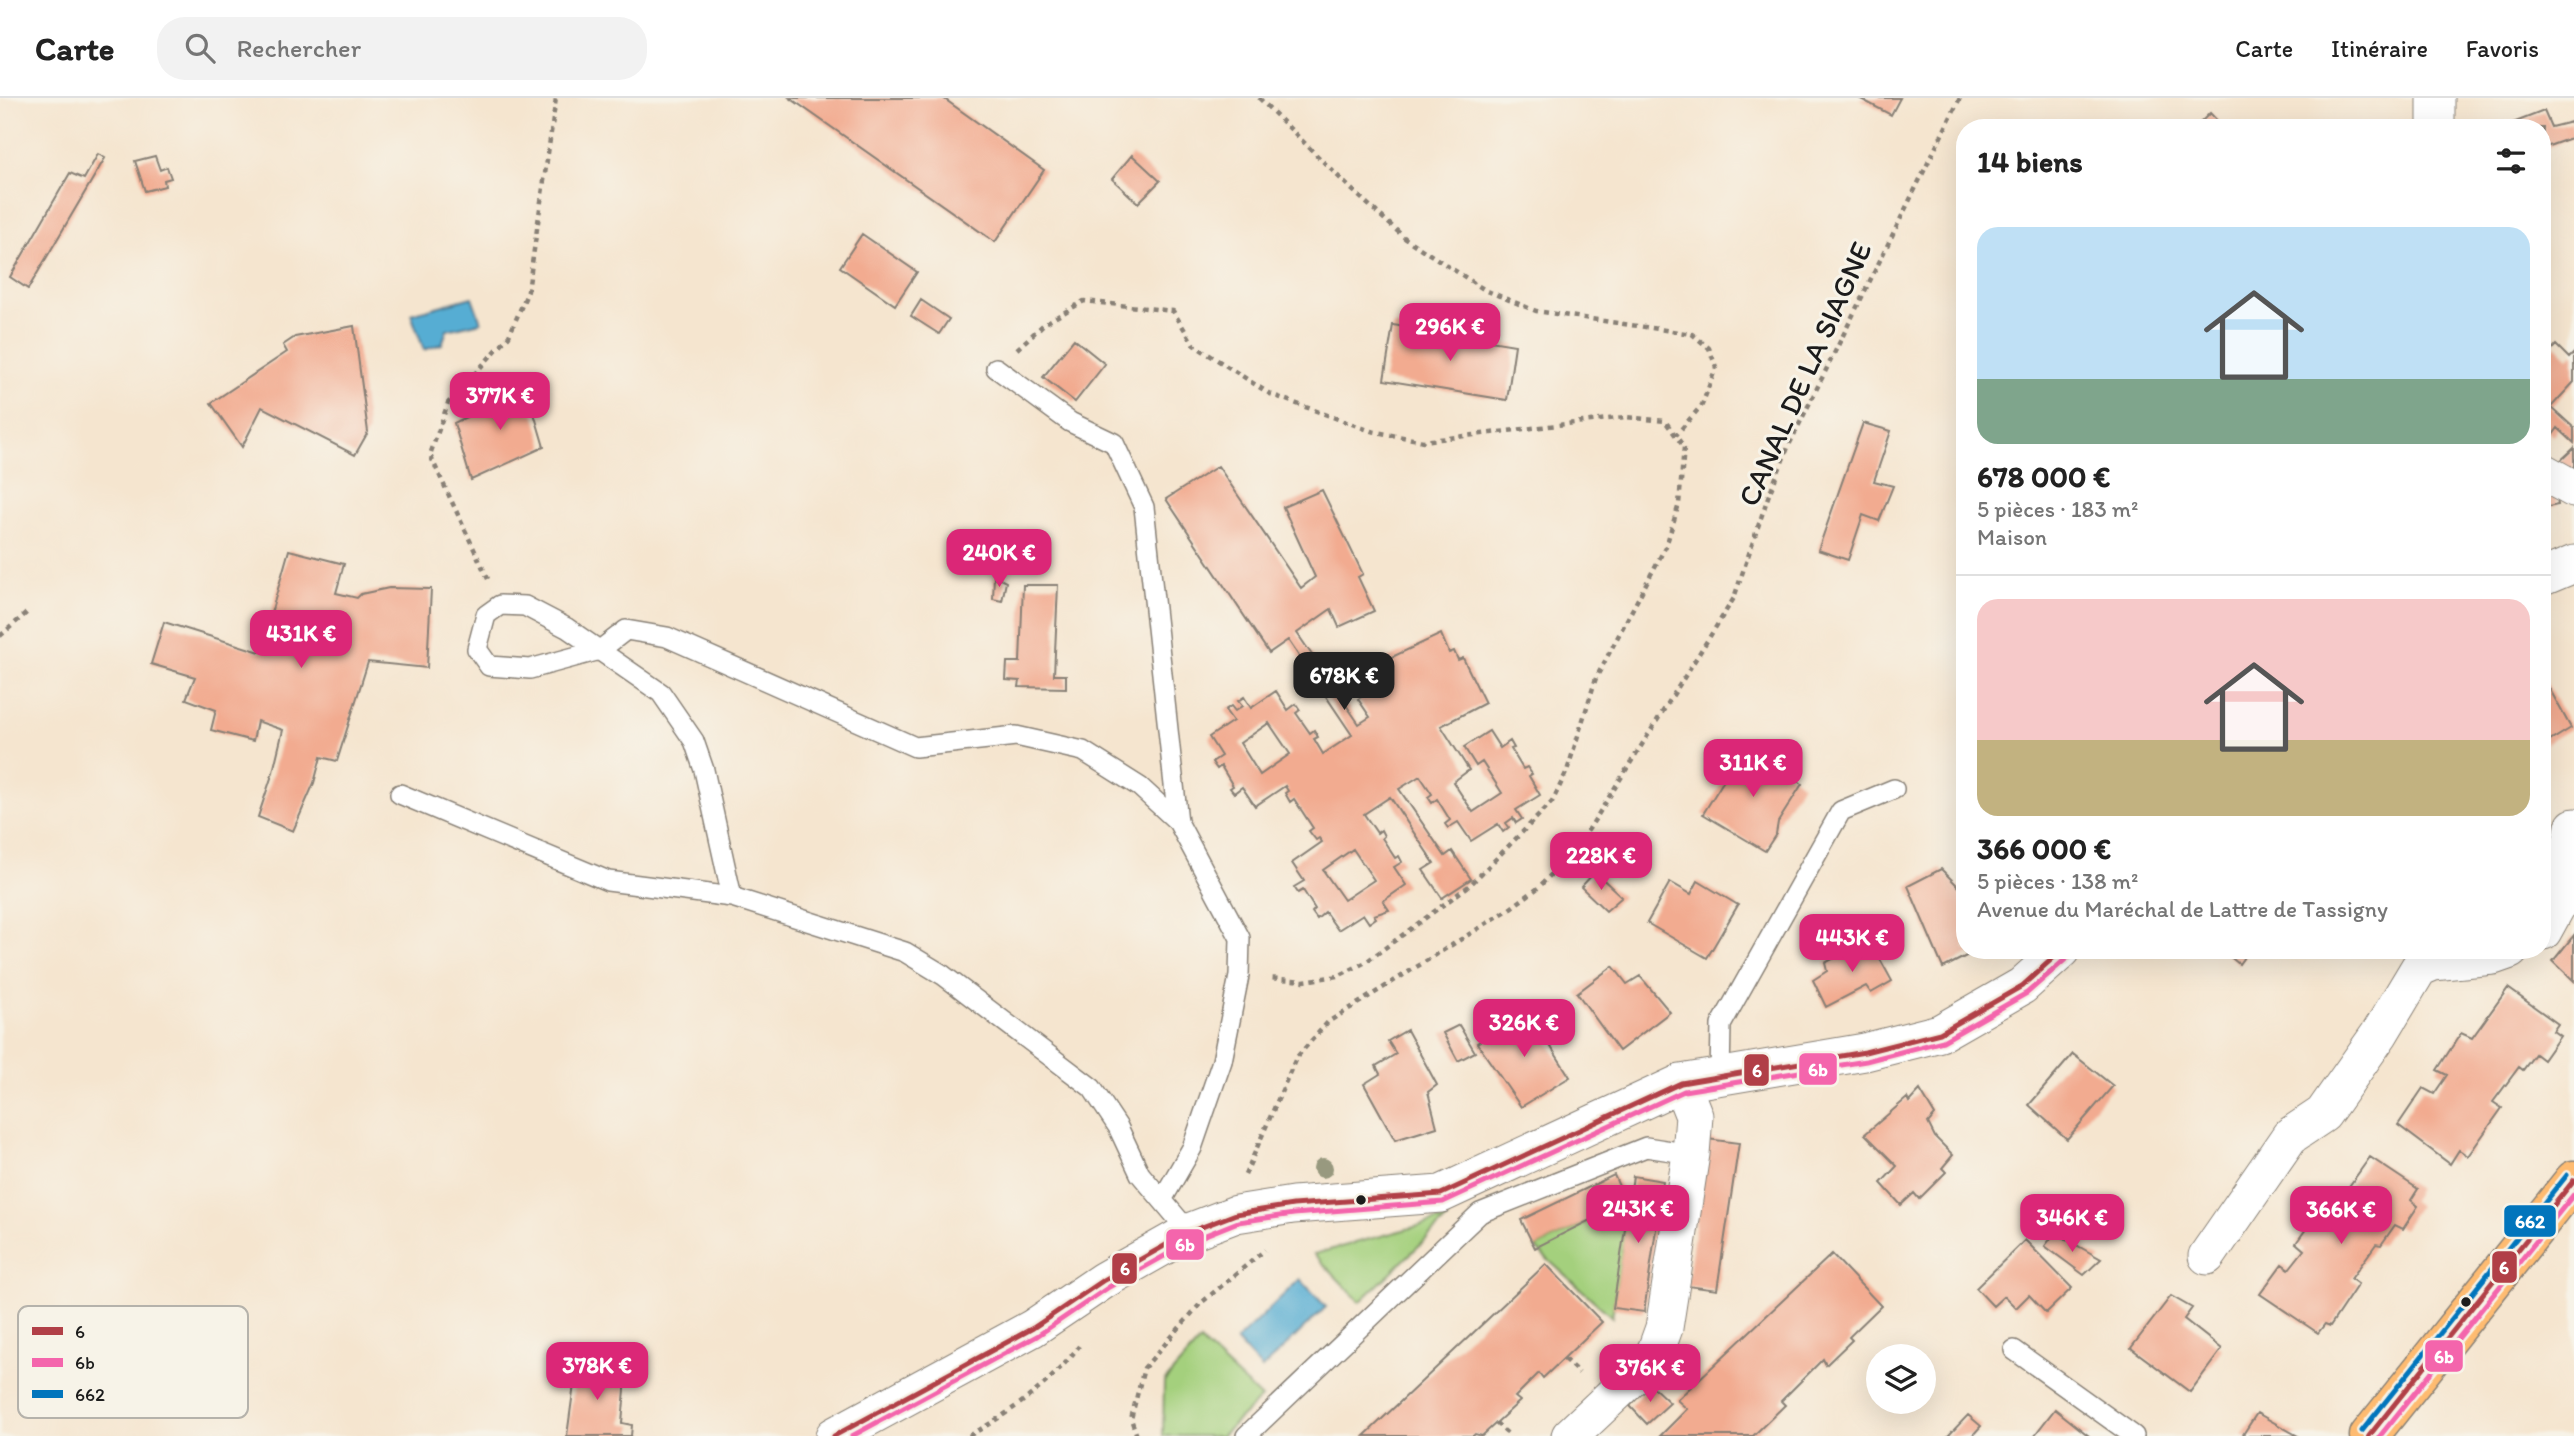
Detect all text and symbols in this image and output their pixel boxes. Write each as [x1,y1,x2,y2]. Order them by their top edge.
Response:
search box [157,17,647,80]
text: Carte [35,29,115,68]
icon: search [181,29,219,67]
text: Rechercher [237,32,361,64]
text: Carte [2235,34,2293,63]
text: Itinéraire [2331,34,2428,63]
text: Favoris [2466,34,2539,63]
icon: filters [2492,142,2530,180]
text: 14 biens [1977,143,2083,180]
street label: CANAL DE LA SIAGNE [1730,236,1880,512]
icon: home [2191,272,2317,398]
pin: 296K € [1393,303,1507,363]
text: 296K € [1415,312,1485,340]
pin: 377K € [443,372,557,432]
text: 377K € [466,381,534,409]
text: 678 000 € [1977,458,2110,495]
text: 5 pièces · 183 m² [1977,495,2138,523]
text: Maison [1977,523,2047,551]
pin: 240K € [942,530,1056,589]
text: 240K € [962,538,1036,566]
pin: 431K € [244,610,358,670]
text: 431K € [266,619,336,647]
icon: home [2191,644,2317,770]
pin: 678K € [1287,652,1401,712]
text: 678K € [1309,661,1379,689]
pin: 311K € [1696,740,1810,799]
text: 311K € [1720,748,1786,776]
text: 366 000 € [1977,830,2111,867]
pin: 228K € [1544,832,1658,892]
text: 228K € [1566,841,1636,869]
text: 5 pièces · 138 m² [1977,867,2138,895]
text: Avenue du Maréchal de Lattre de Tassigny [1977,895,2388,923]
pin: 443K € [1795,914,1909,974]
text: 443K € [1815,923,1889,951]
pin: 326K € [1467,1000,1581,1059]
text: 326K € [1489,1008,1559,1036]
line badge: 6b [1798,1052,1838,1086]
line badge: 6 [1743,1053,1770,1087]
text: 6b [1808,1058,1828,1081]
text: 6 [1752,1059,1762,1082]
pin: 243K € [1581,1186,1695,1245]
pin: 366K € [2284,1186,2398,1246]
unlabelled marker [1354,1193,1368,1207]
text: 243K € [1602,1194,1674,1222]
pin: 346K € [2015,1194,2129,1254]
text: 366K € [2306,1195,2376,1223]
text: 346K € [2036,1203,2108,1231]
line badge: 662 [2503,1204,2557,1238]
text: 662 [2515,1210,2545,1233]
line badge: 6b [1165,1228,1205,1261]
text: 6b [1175,1233,1195,1256]
line badge: 6 [2491,1250,2518,1284]
line badge: 6 [1111,1252,1138,1285]
text: 6 [2499,1256,2509,1279]
text: 6 [1120,1257,1130,1280]
unlabelled marker [2459,1295,2473,1309]
legend [18,1306,248,1418]
text: 6 [75,1320,85,1343]
line badge: 6b [2424,1339,2464,1373]
pin: 378K € [540,1342,654,1402]
pin: 376K € [1593,1344,1707,1404]
map controls [1866,1344,1936,1414]
button: layers [1866,1344,1936,1414]
text: 6b [2434,1345,2454,1368]
text: 6b [75,1351,95,1374]
text: 378K € [562,1351,632,1379]
text: 376K € [1615,1353,1685,1381]
text: 662 [75,1383,105,1406]

